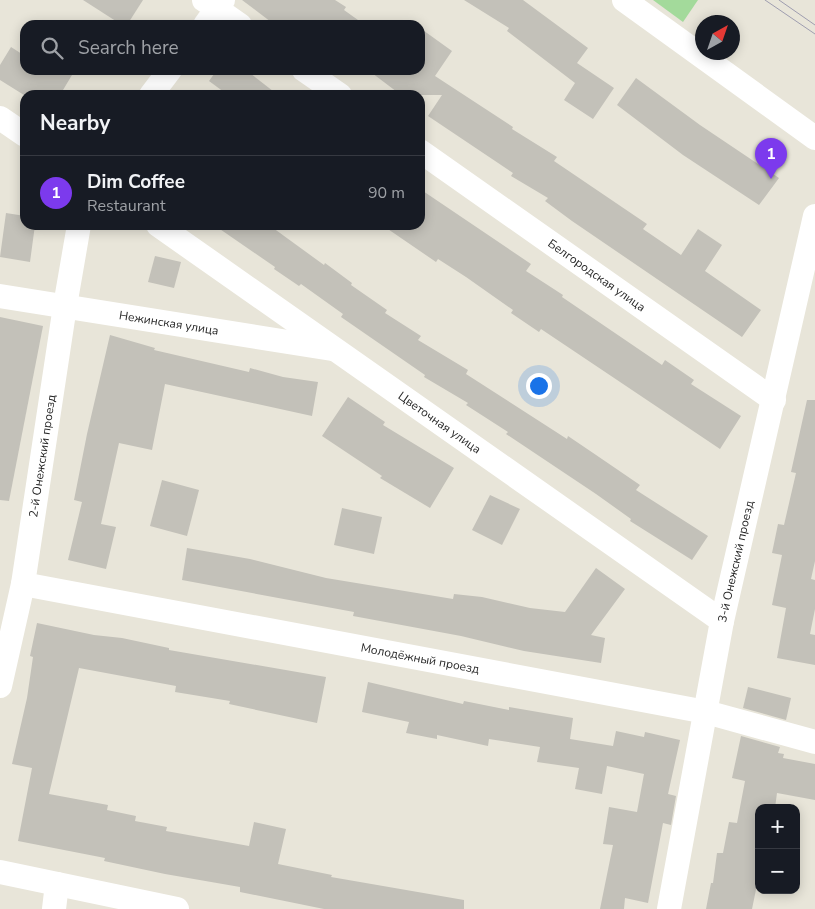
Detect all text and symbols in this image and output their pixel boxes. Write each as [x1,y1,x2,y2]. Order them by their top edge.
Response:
north arrow [695,15,740,60]
search box [20,20,425,75]
icon: search [38,34,66,62]
text: Search here [78,35,179,61]
text: Nearby [40,109,110,137]
pin: 1 [755,138,787,179]
text: Dim Coffee [87,169,185,195]
text: 1 [51,182,61,204]
text: 90 m [368,182,405,204]
text: Restaurant [87,195,166,217]
street label: Белгородская улица [545,235,649,315]
street label: Нежинская улица [118,307,220,339]
your location [526,373,552,399]
street label: Цветочная улица [395,388,484,457]
street label: 2-й Онежский проезд [25,393,60,519]
street label: 3-й Онежский проезд [714,499,757,624]
street label: Молодёжный проезд [360,639,481,677]
map controls [755,804,800,894]
button: + [755,804,800,849]
button: − [755,849,800,894]

